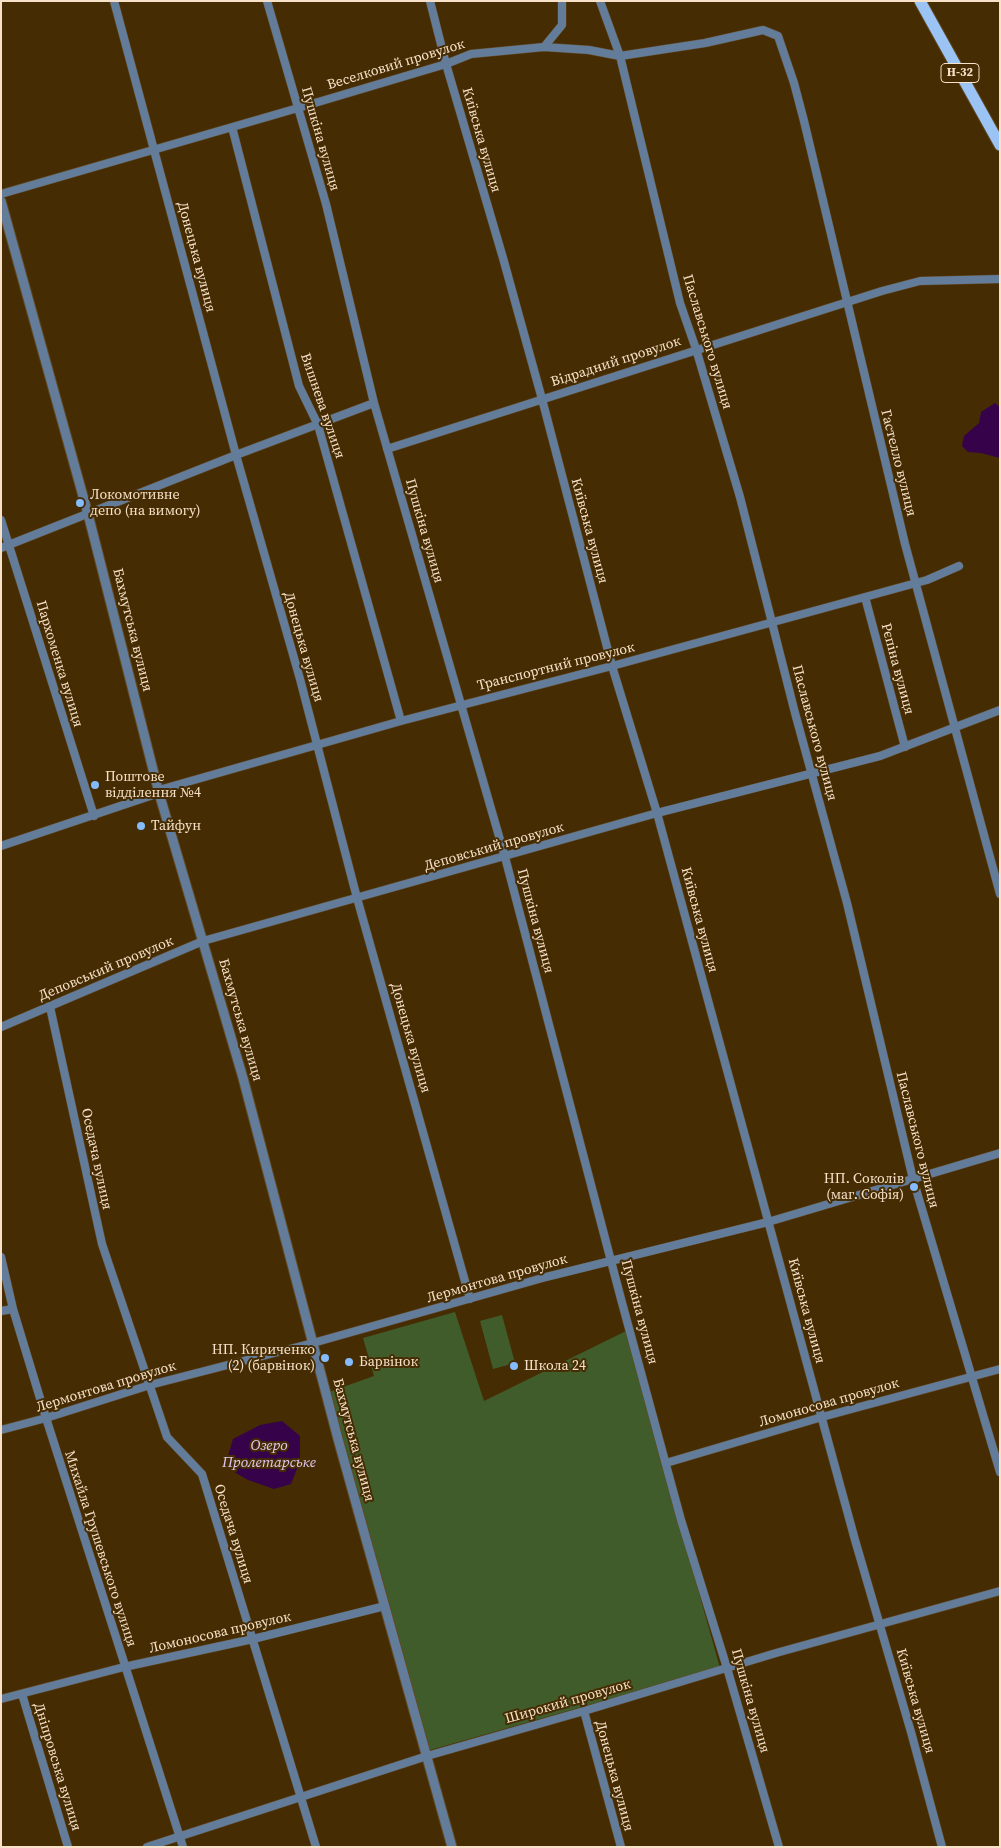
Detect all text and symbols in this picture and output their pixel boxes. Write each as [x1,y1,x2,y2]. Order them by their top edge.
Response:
street label: Веселковий провулок [325,36,467,94]
road number: Н-32 [941,64,979,82]
street label: Пушкіна вулиця [297,85,343,193]
street label: Київська вулиця [458,86,504,194]
street label: Донецька вулиця [173,200,219,314]
street label: Паславського вулиця [679,273,735,411]
street label: Відрадний провулок [549,333,683,391]
street label: Вишнева вулиця [296,351,348,461]
street label: Гастелло вулиця [877,408,919,518]
street label: Київська вулиця [567,476,611,586]
street label: Пушкіна вулиця [401,477,447,585]
place label: Локомотивне депо (на вимогу) [90,487,200,520]
marker: Локомотивне депо (на вимогу) [74,497,86,509]
street label: Бахмутська вулиця [109,567,155,693]
street label: Донецька вулиця [279,590,327,704]
street label: Пархоменка вулиця [32,599,86,729]
street label: Рєпіна вулиця [877,621,917,717]
street label: Транспортний провулок [476,639,636,695]
street label: Паславського вулиця [788,663,840,803]
place label: Поштове відділення №4 [105,769,201,802]
marker: Поштове відділення №4 [89,779,101,791]
place label: Тайфун [151,818,201,834]
street label: Деповський провулок [422,819,566,875]
marker: Тайфун [135,820,147,832]
street label: Київська вулиця [677,865,721,975]
street label: Пушкіна вулиця [513,867,557,975]
street label: Деповський провулок [36,933,176,1005]
street label: Бахмутська вулиця [214,957,266,1083]
street label: Донецька вулиця [386,981,434,1095]
street label: Паславського вулиця [892,1070,942,1210]
street label: Оседача вулиця [77,1107,115,1211]
place label: НП. Соколів (маг. Софія) [824,1171,904,1204]
marker: НП. Соколів (маг. Софія) [908,1181,920,1193]
street label: Лермонтова провулок [425,1251,569,1307]
street label: Київська вулиця [784,1256,828,1366]
street label: Пушкіна вулиця [617,1258,661,1366]
place label: НП. Кириченко (2) (барвінок) [212,1342,315,1374]
marker: НП. Кириченко (2) (барвінок) [319,1352,331,1364]
place label: Барвінок [359,1354,418,1370]
marker: Барвінок [343,1356,355,1368]
street label: Лермонтова провулок [34,1358,178,1416]
place label: Школа 24 [524,1358,586,1374]
marker: Школа 24 [508,1360,520,1372]
street label: Ломоносова провулок [757,1375,901,1431]
street label: Бахмутська вулиця [329,1377,377,1503]
water label: Озеро Пролетарське [222,1437,316,1472]
street label: Михайла Грушевського вулиця [60,1449,140,1649]
street label: Оседача вулиця [210,1482,256,1586]
street label: Ломоносова провулок [147,1608,293,1658]
street label: Пушкіна вулиця [727,1647,773,1755]
street label: Київська вулиця [892,1647,938,1755]
street label: Широкий провулок [503,1676,633,1728]
street label: Дніпровська вулиця [29,1701,85,1833]
street label: Донецька вулиця [591,1719,637,1833]

